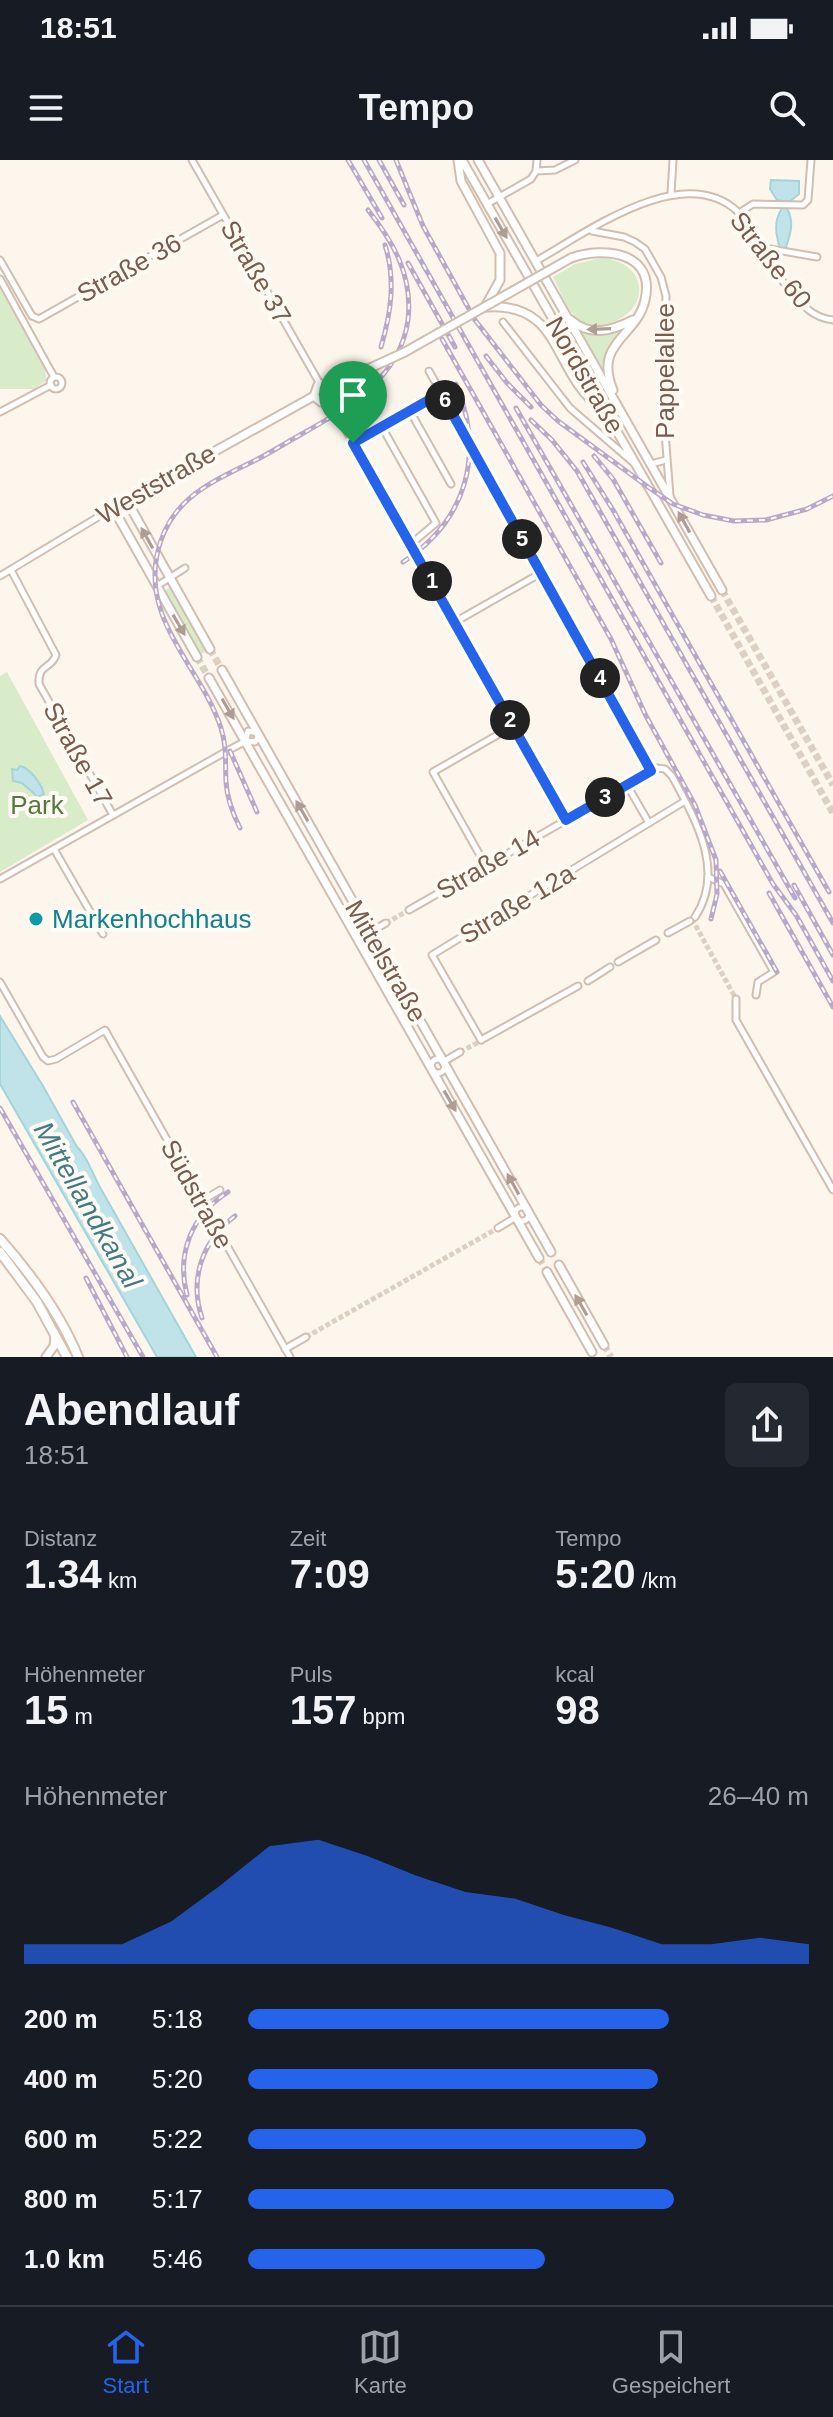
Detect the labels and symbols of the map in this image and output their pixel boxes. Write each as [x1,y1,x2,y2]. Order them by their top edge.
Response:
street label: Straße 60 [724,206,818,314]
street label: Straße 37 [214,215,298,329]
one-way arrow [494,217,508,239]
street label: Straße 36 [72,227,186,309]
street label: Pappelallee [650,303,680,439]
street label: Nordstraße [539,311,631,439]
one-way arrow [586,323,611,336]
pin [319,361,387,443]
pin: 6 [425,380,465,420]
street label: Weststraße [91,438,221,530]
one-way arrow [677,511,691,533]
pin: 5 [502,519,542,559]
one-way arrow [140,526,153,549]
pin: 1 [412,561,452,601]
one-way arrow [172,614,186,636]
pin: 4 [580,658,620,698]
street label: Straße 17 [37,697,119,811]
one-way arrow [221,698,235,720]
pin: 2 [490,700,530,740]
pin: 3 [585,777,625,817]
park label: Park [10,790,65,820]
one-way arrow [295,800,308,823]
street label: Straße 14 [431,822,545,906]
street label: Straße 12a [454,858,580,950]
street label: Mittelstraße [339,895,433,1027]
place label: Markenhochhaus [52,904,251,934]
marker: Markenhochhaus [27,910,45,928]
one-way arrow [443,1090,457,1112]
water label: Mittellandkanal [28,1116,149,1294]
street label: Südstraße [155,1134,239,1254]
one-way arrow [506,1173,520,1195]
one-way arrow [575,1294,588,1317]

